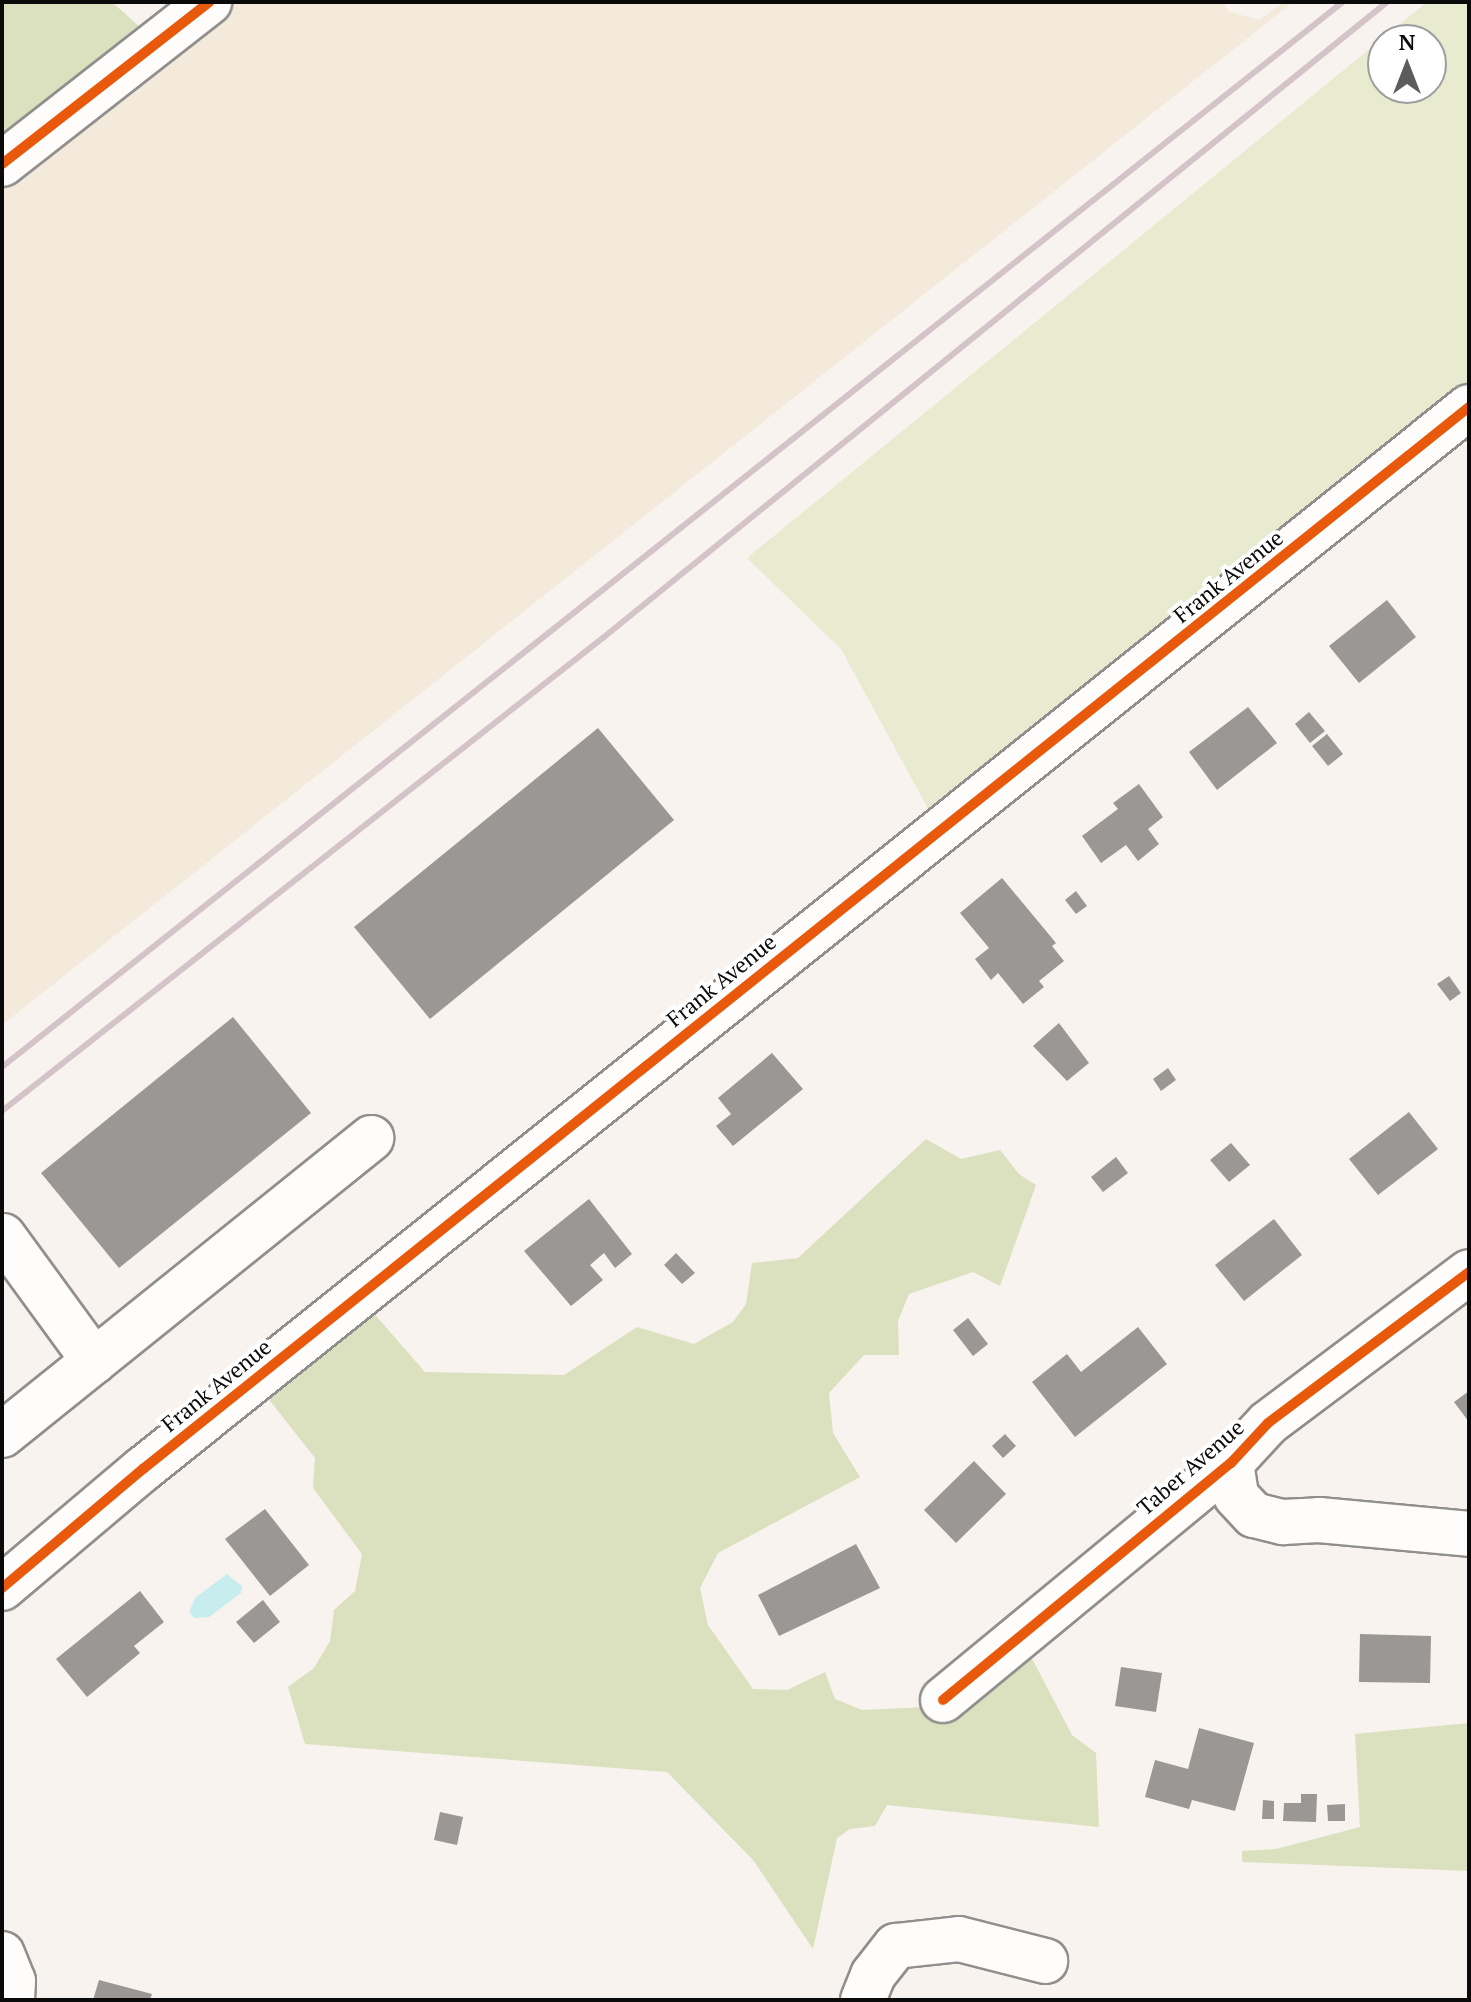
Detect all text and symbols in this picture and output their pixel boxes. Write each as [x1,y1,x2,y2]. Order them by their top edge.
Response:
north arrow [1367,24,1447,104]
text: N [1399,27,1415,56]
street label: Frank Avenue [1168,524,1288,628]
street label: Frank Avenue [661,928,781,1032]
street label: Frank Avenue [156,1333,276,1437]
street label: Taber Avenue [1131,1413,1249,1521]

